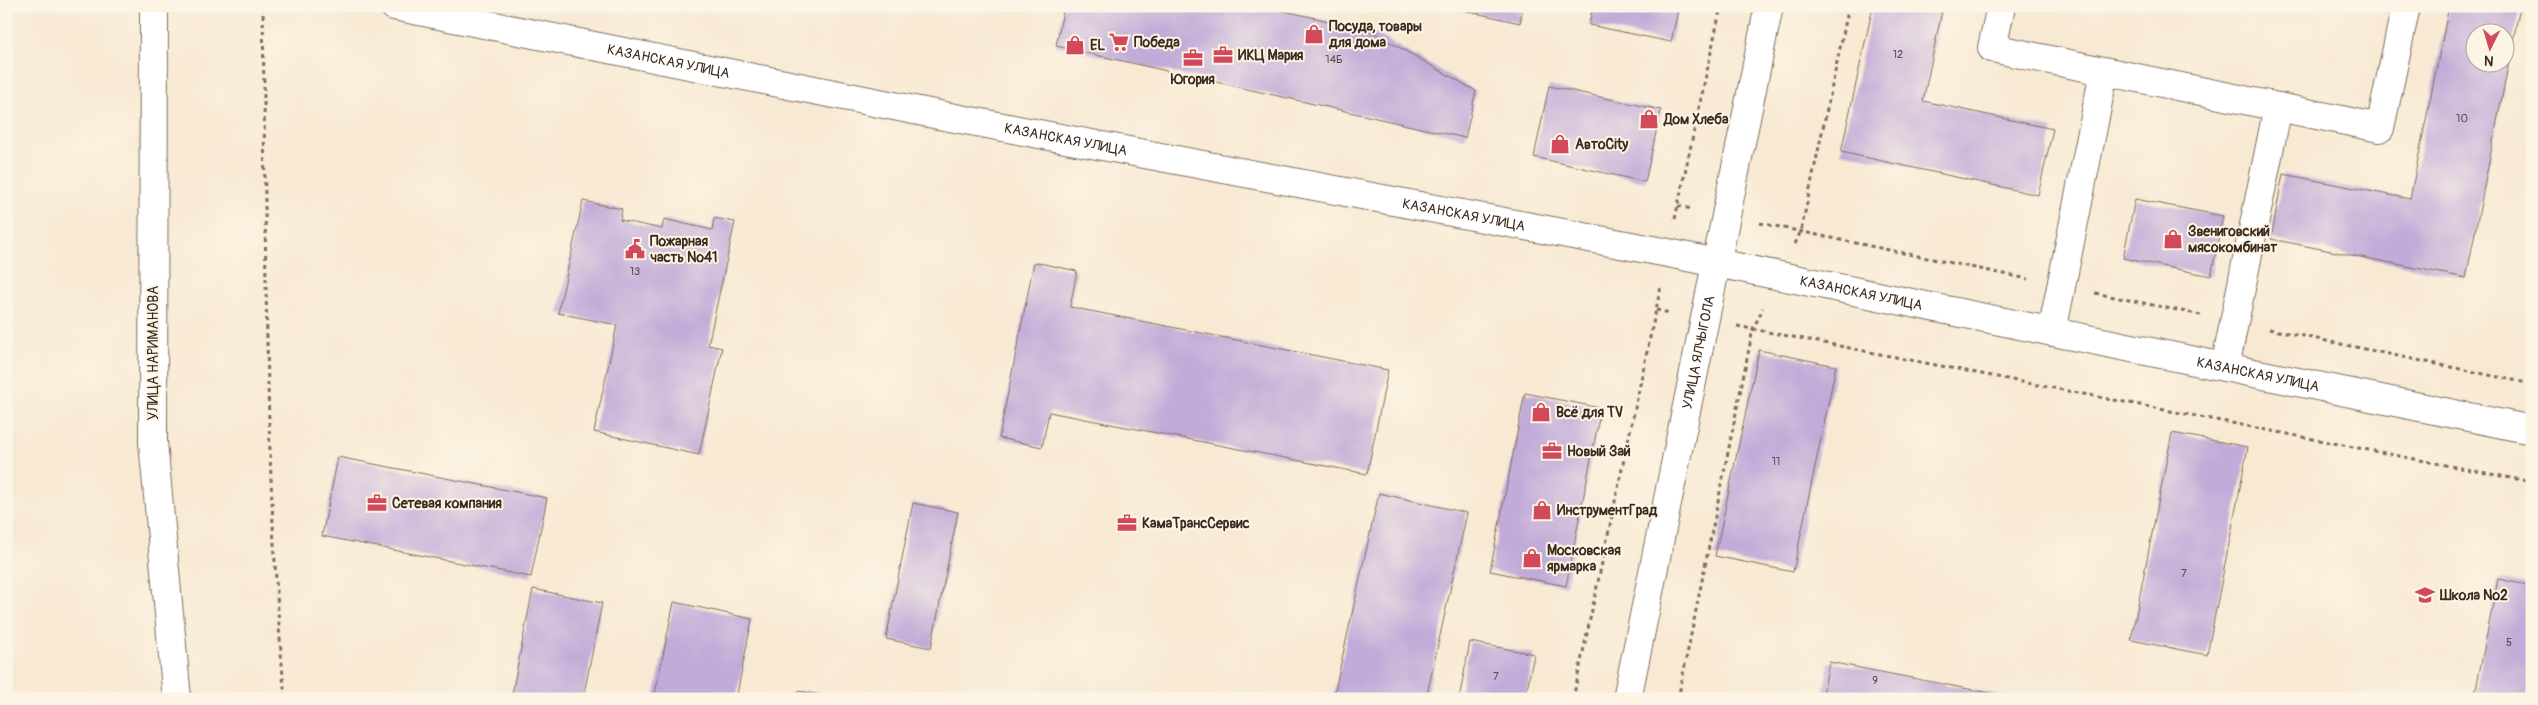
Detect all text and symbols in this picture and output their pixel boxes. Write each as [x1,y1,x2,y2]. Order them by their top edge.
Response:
place label: Посуда, товары для дома [1328,18,1422,51]
north arrow [2466,22,2516,72]
shop icon: Посуда, товары для дома [1303,23,1325,45]
supermarket icon: Победа [1108,31,1130,53]
shop icon: EL [1064,34,1086,56]
place label: Победа [1134,34,1180,51]
place label: EL [1090,37,1105,54]
street label: КАЗАНСКАЯ УЛИЦА [606,40,731,81]
office icon: ИКЦ Мария [1212,44,1234,66]
office icon: Югория [1182,47,1204,69]
place label: ИКЦ Мария [1238,47,1304,64]
house number: 12 [1893,48,1903,61]
text: N [2483,52,2494,69]
house number: 14Б [1325,53,1343,66]
place label: Югория [1170,71,1215,88]
shop icon: Дом Хлеба [1638,108,1660,130]
place label: Дом Хлеба [1663,111,1729,128]
house number: 10 [2456,112,2468,125]
street label: КАЗАНСКАЯ УЛИЦА [1003,119,1129,159]
shop icon: АвтоCity [1549,133,1571,155]
place label: АвтоCity [1575,136,1628,153]
street label: КАЗАНСКАЯ УЛИЦА [1401,194,1527,234]
place label: Звениговский мясокомбинат [2188,223,2278,256]
shop icon: Звениговский мясокомбинат [2162,228,2184,250]
place label: Пожарная часть №41 [650,233,717,266]
public building icon: Пожарная часть №41 [624,238,646,260]
house number: 13 [630,265,640,278]
street label: КАЗАНСКАЯ УЛИЦА [1798,272,1924,313]
street label: УЛИЦА НАРИМАНОВА [145,286,162,420]
street label: УЛИЦА ЯЛЧЫГОЛА [1678,294,1718,410]
street label: КАЗАНСКАЯ УЛИЦА [2195,353,2321,395]
shop icon: Всё для TV [1530,401,1552,423]
place label: Всё для TV [1556,404,1623,421]
office icon: Новый Зай [1541,440,1563,462]
place label: Новый Зай [1567,443,1631,460]
house number: 11 [1772,455,1780,468]
office icon: Сетевая компания [366,492,388,514]
place label: Сетевая компания [392,495,502,512]
shop icon: ИнструментГрад [1531,499,1553,521]
place label: ИнструментГрад [1557,502,1658,519]
office icon: КамаТрансСервис [1116,512,1138,534]
place label: КамаТрансСервис [1142,515,1250,532]
place label: Московская ярмарка [1547,542,1621,575]
shop icon: Московская ярмарка [1521,547,1543,569]
house number: 7 [2181,567,2187,580]
school or university icon: Школа №2 [2414,584,2436,606]
place label: Школа №2 [2439,587,2508,604]
house number: 5 [2506,636,2512,649]
house number: 7 [1493,670,1499,683]
house number: 9 [1872,674,1878,687]

